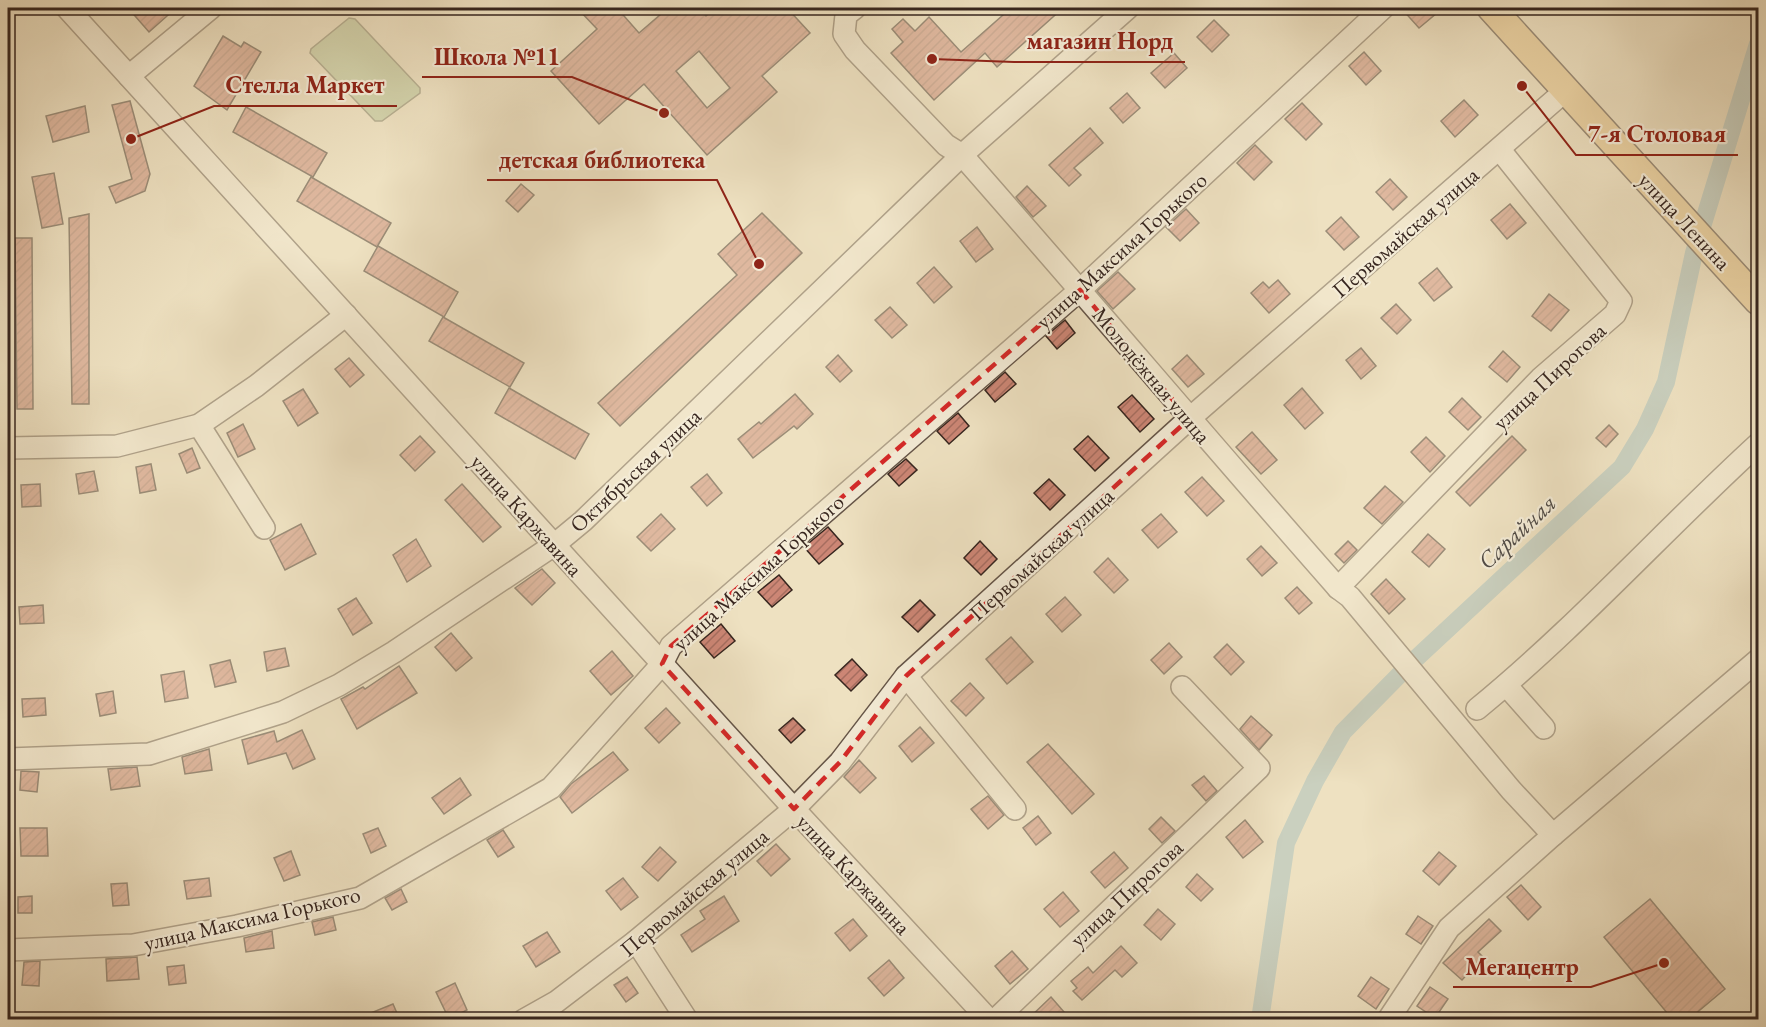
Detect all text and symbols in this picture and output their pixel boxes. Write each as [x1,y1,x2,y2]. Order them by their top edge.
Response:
callout: магазин Норд [1014,20,1185,62]
text: магазин Норд [1027,25,1174,56]
callout: Школа №11 [422,35,572,77]
text: Школа №11 [434,41,560,72]
callout: Стелла Маркет [214,64,397,106]
text: Стелла Маркет [226,69,385,100]
callout: 7-я Столовая [1576,113,1738,155]
text: 7-я Столовая [1588,118,1726,149]
callout: детская библиотека [487,138,717,180]
text: детская библиотека [499,144,706,175]
street label: Первомайская улица [1326,160,1485,304]
street label: улица Максима Горького [1029,166,1213,335]
street label: улица Ленина [1632,166,1737,276]
street label: Молодёжная улица [1086,301,1218,450]
street label: улица Пирогова [1487,316,1612,436]
street label: Октябрьская улица [563,402,707,539]
street label: улица Каржавина [464,448,589,583]
street label: Первомайская улица [963,481,1120,627]
water label: Сарайная [1471,487,1563,576]
street label: улица Максима Горького [666,488,850,657]
street label: улица Каржавина [790,808,917,941]
street label: Первомайская улица [614,822,775,963]
street label: улица Пирогова [1064,833,1189,953]
street label: улица Максима Горького [141,879,363,957]
callout: Мегацентр [1453,945,1591,987]
text: Мегацентр [1465,951,1579,982]

